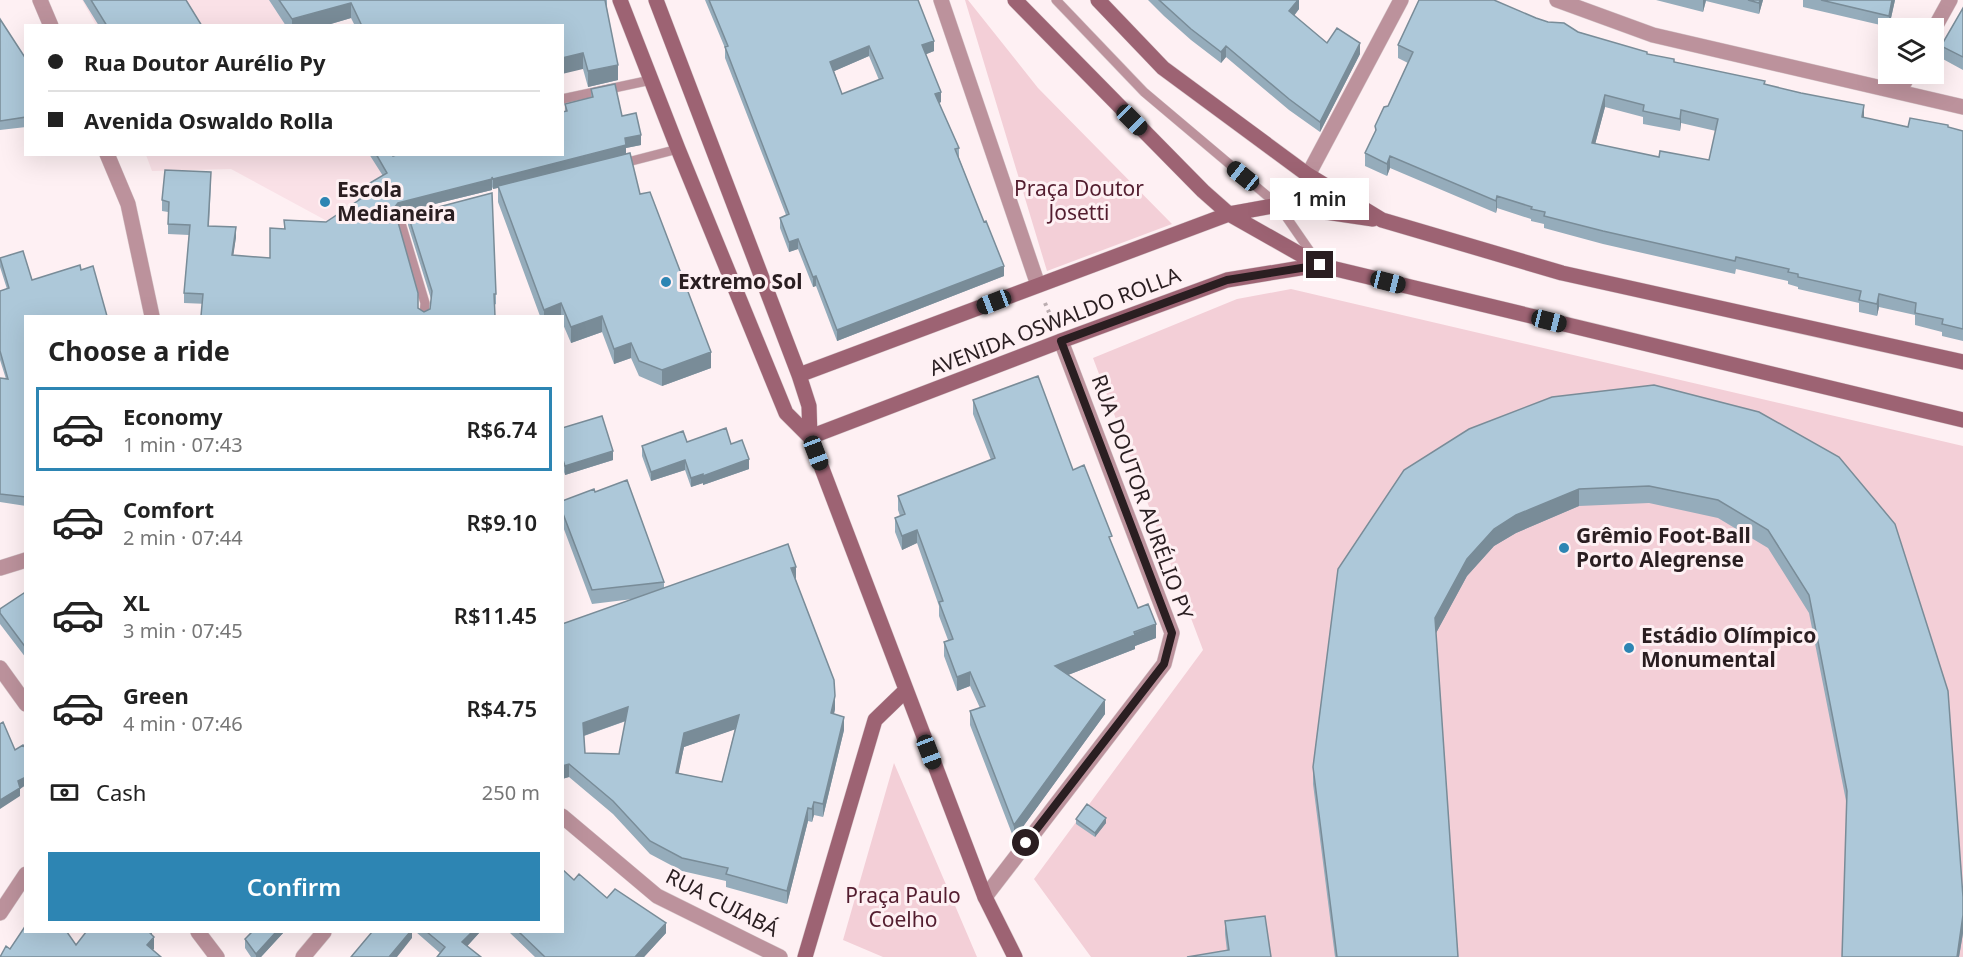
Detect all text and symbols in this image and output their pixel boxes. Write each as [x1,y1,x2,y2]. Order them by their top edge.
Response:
map controls [1878,18,1944,84]
button: layers [1878,18,1944,84]
text: Rua Doutor Aurélio Py [84,47,326,77]
car [1113,101,1151,139]
text: Avenida Oswaldo Rolla [84,105,333,135]
car [1223,158,1263,194]
park label: Praça Doutor Josetti [1014,174,1144,226]
place label: Escola Medianeira [337,175,455,227]
callout: 1 min [1270,178,1370,220]
text: 1 min [1292,185,1347,212]
marker: Escola Medianeira [318,195,332,209]
route end [1306,251,1333,278]
street label: AVENIDA OSWALDO ROLLA [925,260,1185,382]
place label: Extremo Sol [678,267,803,295]
car [1368,269,1408,295]
marker: Extremo Sol [659,275,673,289]
car [974,287,1014,317]
car [1529,308,1569,334]
text: Choose a ride [48,332,230,369]
street label: RUA DOUTOR AURÉLIO PY [1086,370,1200,623]
text: Economy [123,401,222,431]
icon: car [51,402,105,456]
text: R$6.74 [466,414,537,444]
text: 1 min · 07:43 [123,431,243,458]
car [801,433,831,473]
text: Comfort [123,494,214,524]
icon: car [51,495,105,549]
text: R$9.10 [466,507,537,537]
place label: Grêmio Foot-Ball Porto Alegrense [1576,521,1751,573]
text: 2 min · 07:44 [123,524,243,551]
marker: Grêmio Foot-Ball Porto Alegrense [1557,541,1571,555]
text: XL [123,587,150,617]
icon: car [51,588,105,642]
text: R$11.45 [454,600,537,630]
text: 3 min · 07:45 [123,617,243,644]
place label: Estádio Olímpico Monumental [1641,621,1816,673]
marker: Estádio Olímpico Monumental [1622,641,1636,655]
text: Green [123,680,189,710]
icon: car [51,681,105,735]
text: R$4.75 [466,693,537,723]
text: 4 min · 07:46 [123,710,243,737]
car [914,732,944,772]
icon: cash [48,776,81,809]
text: Cash [96,777,146,807]
text: 250 m [482,779,540,806]
route start [1012,829,1039,856]
button: Confirm [48,852,540,921]
street label: RUA CUIABÁ [661,862,784,943]
park label: Praça Paulo Coelho [845,881,961,933]

